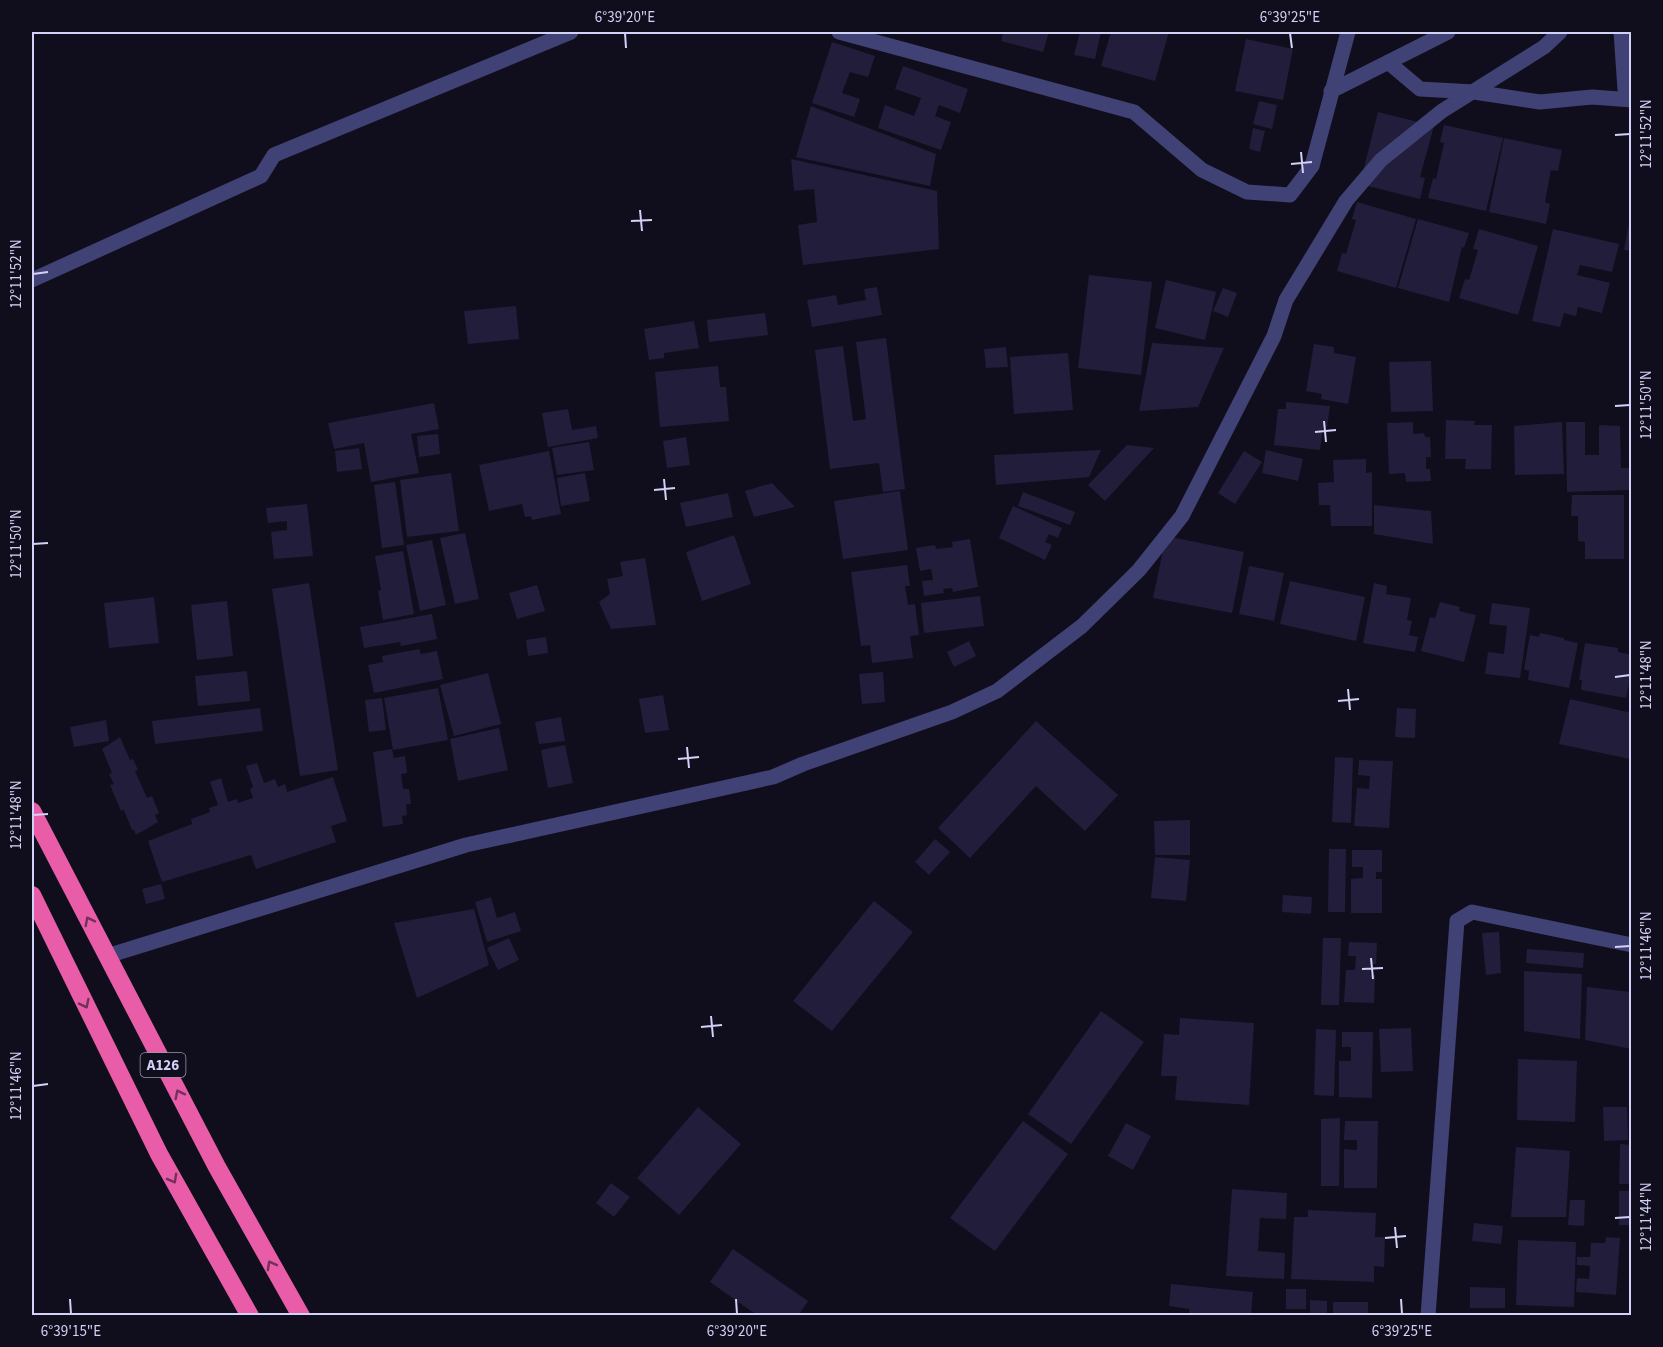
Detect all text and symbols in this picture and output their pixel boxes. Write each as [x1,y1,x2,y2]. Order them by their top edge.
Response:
text: 6°39'20"E [595,7,655,28]
text: 6°39'25"E [1260,7,1320,28]
text: 12°11'52"N [1636,99,1657,169]
text: 12°11'52"N [6,239,27,309]
text: 12°11'50"N [1636,370,1657,440]
text: 12°11'50"N [6,509,27,579]
text: 12°11'48"N [1636,640,1657,710]
text: 12°11'48"N [6,780,27,850]
text: 12°11'46"N [1636,911,1657,981]
one-way arrow [84,916,96,927]
one-way arrow [78,998,90,1009]
text: 12°11'46"N [6,1051,27,1121]
road number: A126 [140,1053,186,1077]
one-way arrow [174,1089,186,1100]
one-way arrow [166,1172,177,1183]
text: 12°11'44"N [1636,1182,1657,1252]
one-way arrow [267,1261,278,1271]
text: 6°39'15"E [41,1321,101,1342]
text: 6°39'20"E [707,1321,767,1342]
text: 6°39'25"E [1372,1321,1432,1342]

